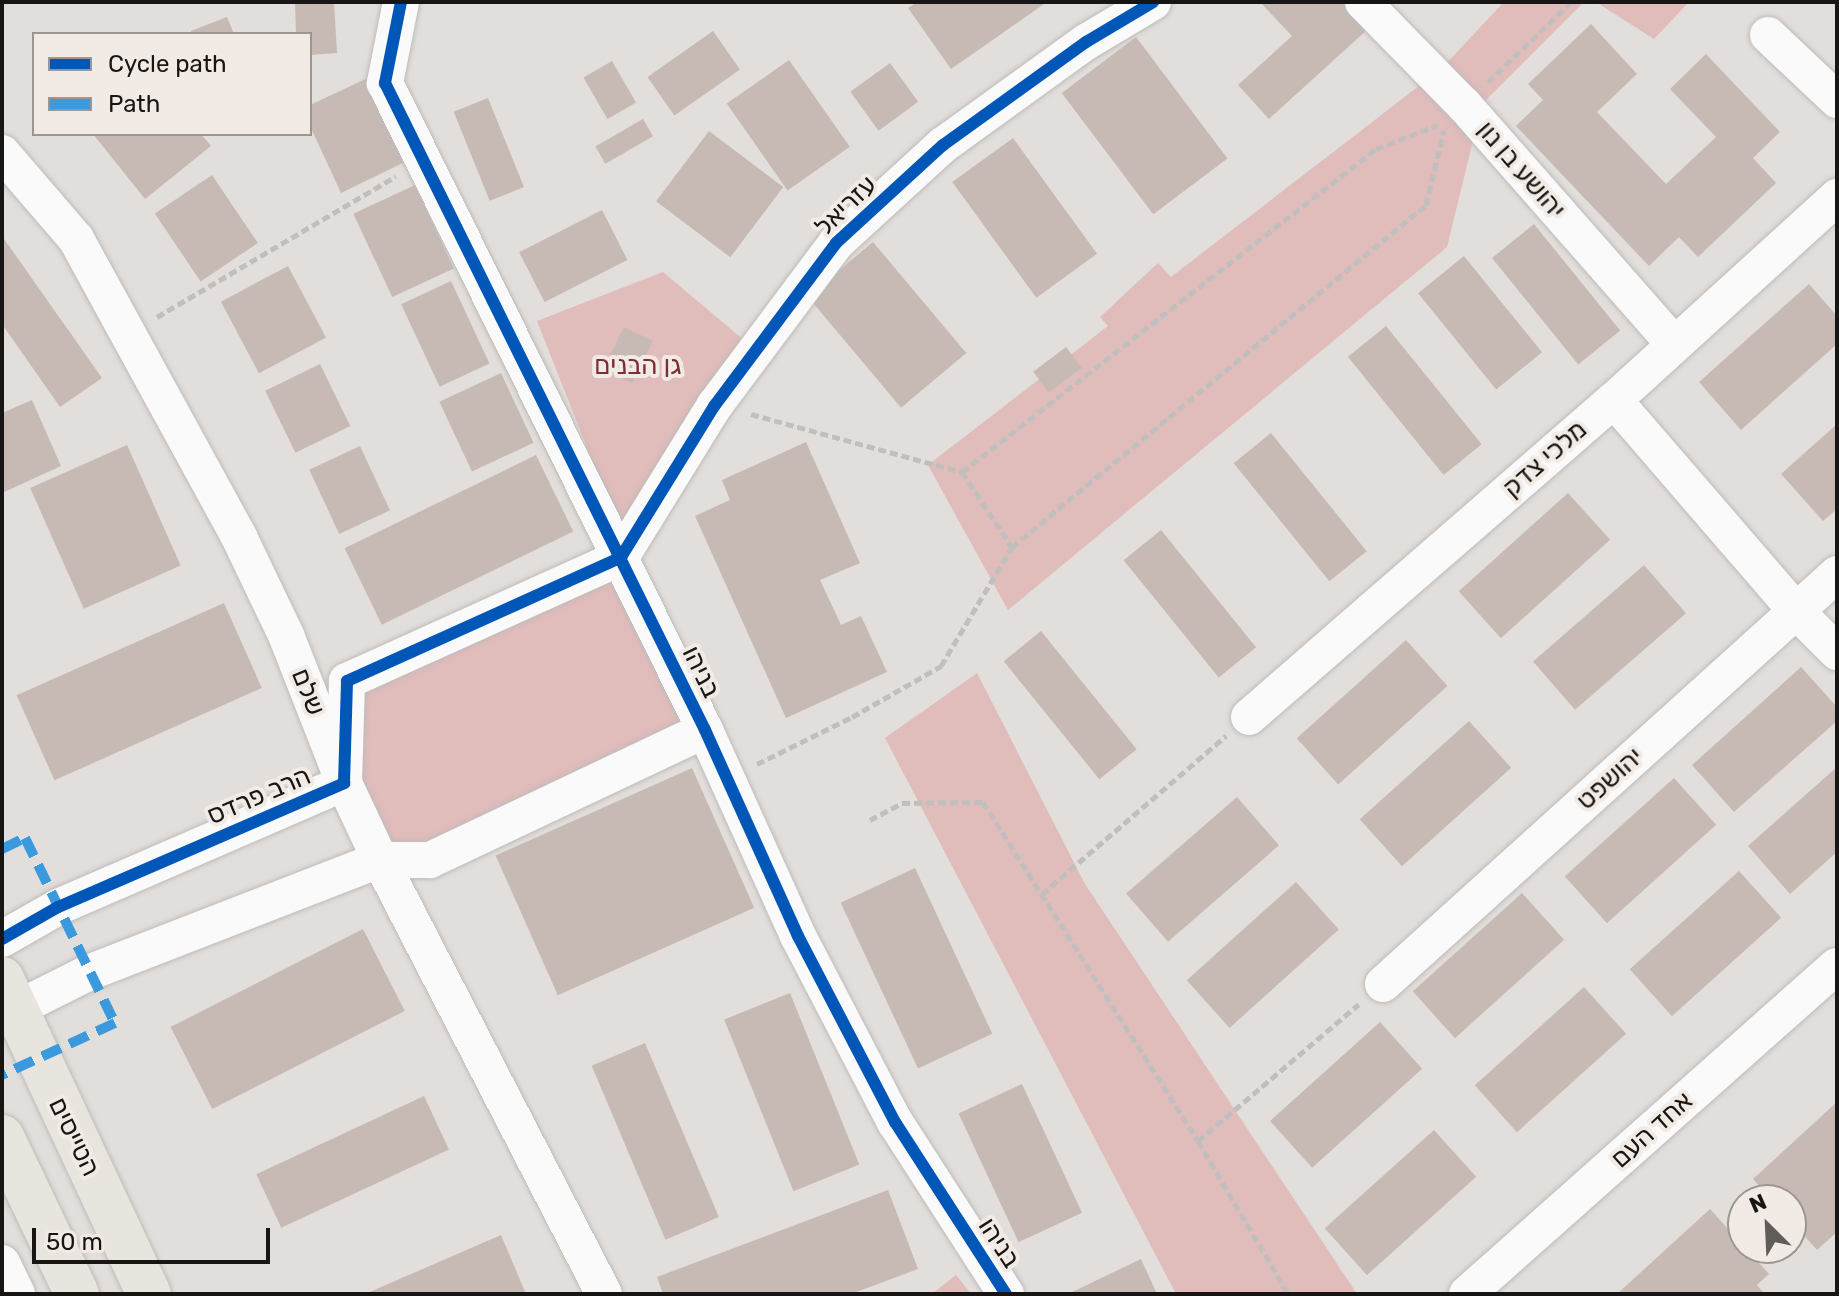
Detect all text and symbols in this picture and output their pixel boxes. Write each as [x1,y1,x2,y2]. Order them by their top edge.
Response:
legend [32,32,312,136]
text: Cycle path [108,50,227,78]
text: Path [108,90,160,118]
street label: יהושע בן נון [1470,115,1572,225]
street label: עזריאל [809,169,883,243]
park label: גן הבנים [594,350,682,382]
street label: מלכי צדק [1497,414,1593,504]
street label: בניהו [675,641,727,703]
street label: שלם [285,664,331,720]
street label: יהושפט [1570,741,1650,817]
street label: הרב פרדס [203,760,315,832]
street label: אחד העם [1605,1085,1699,1175]
street label: הטייסים [42,1093,106,1181]
north arrow [1727,1184,1807,1264]
text: N [1745,1188,1771,1219]
scale bar [36,1212,274,1262]
street label: בניהו [971,1212,1027,1274]
text: 50 m [46,1228,103,1256]

